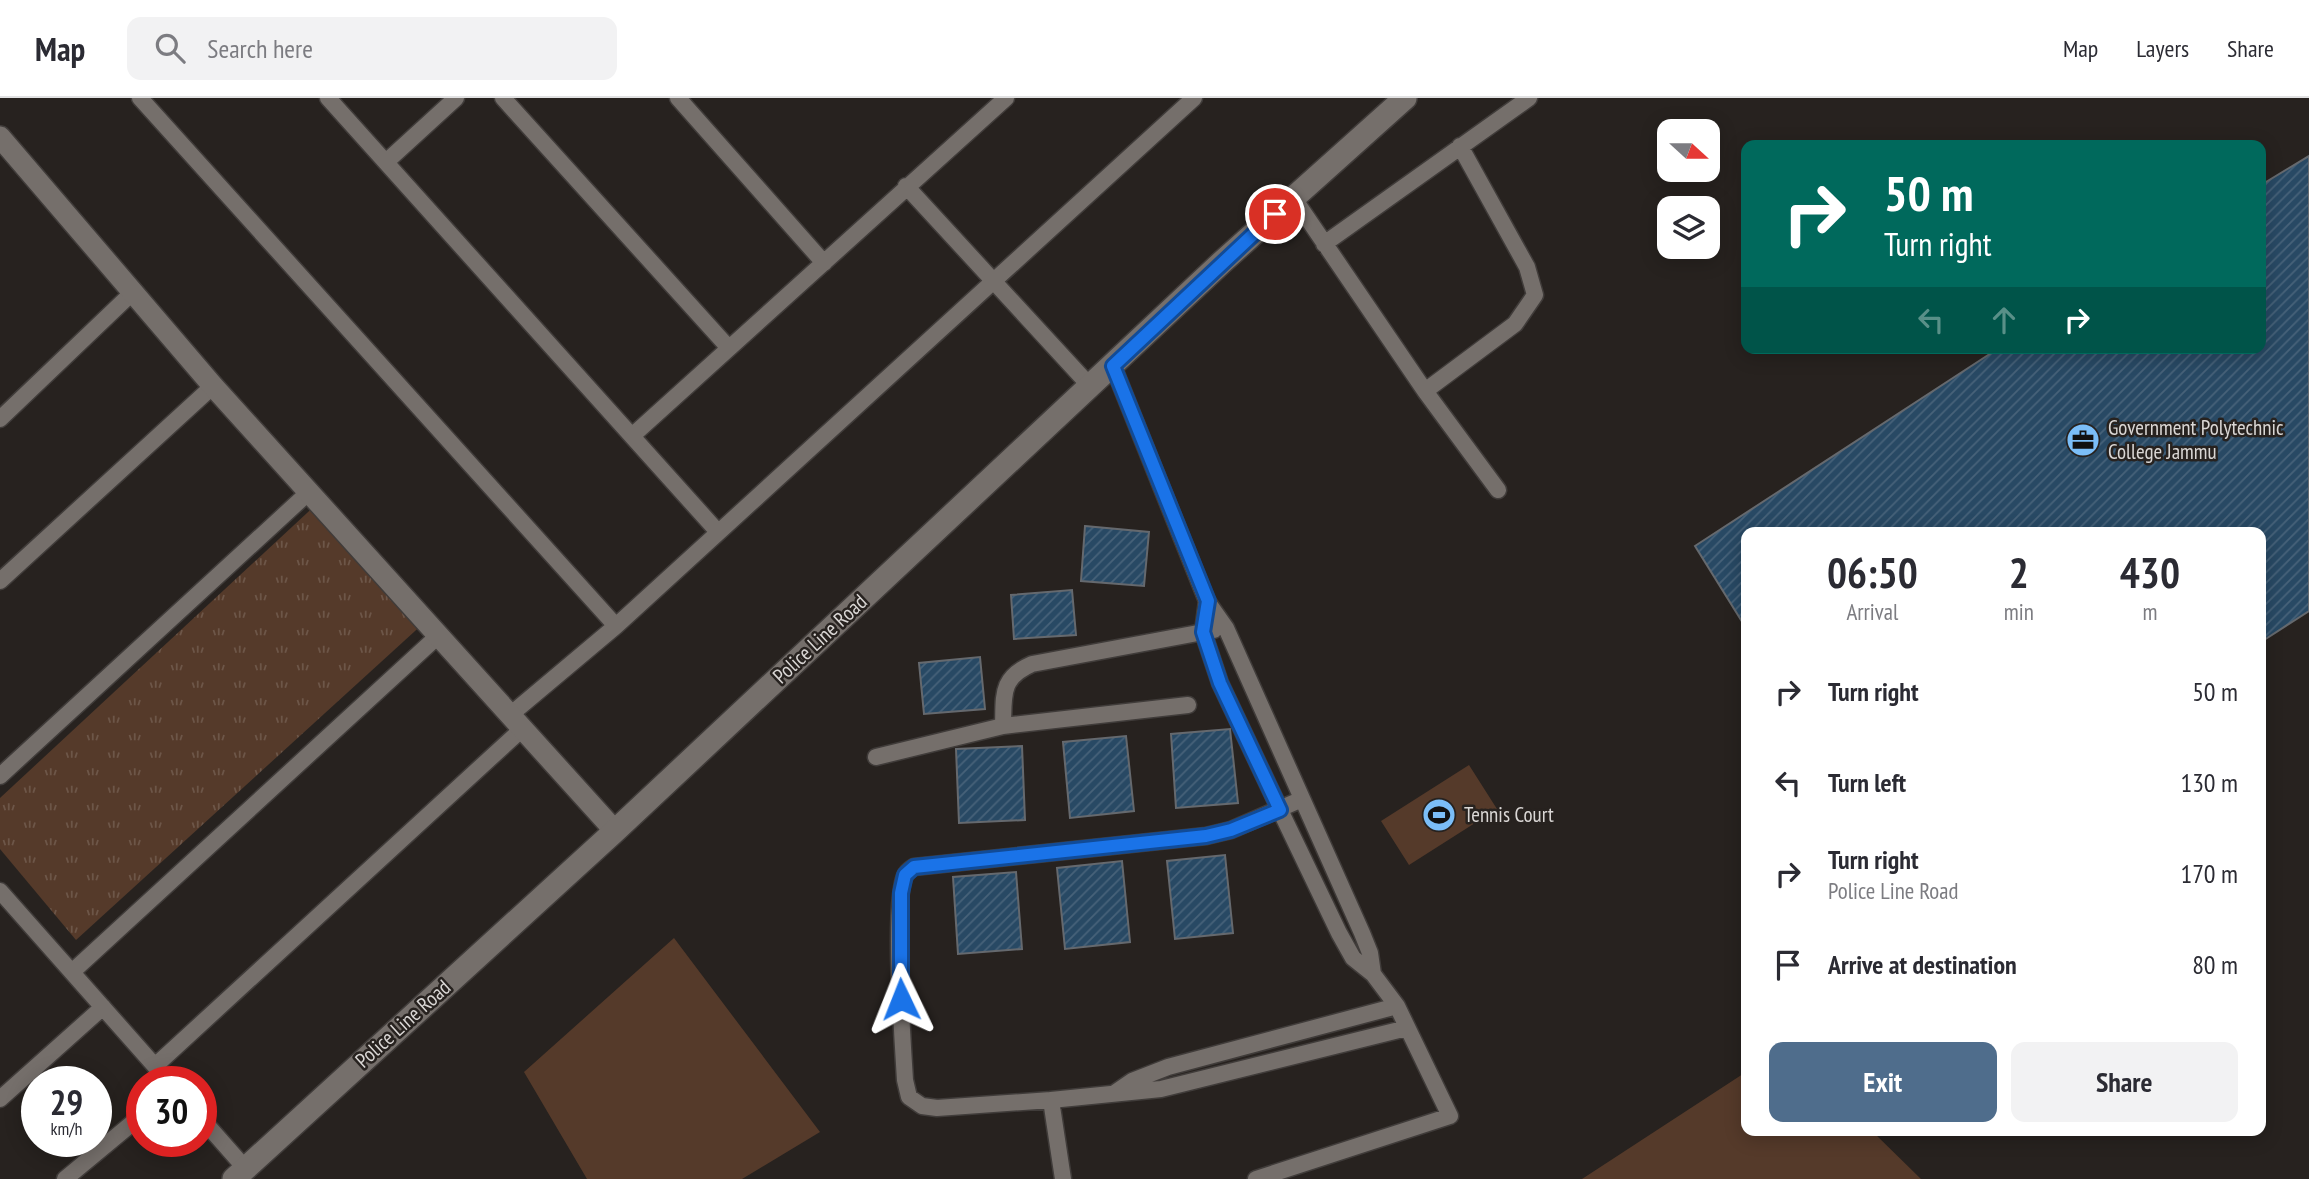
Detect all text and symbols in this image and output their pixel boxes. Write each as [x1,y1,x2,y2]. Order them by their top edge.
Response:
search box [127,17,617,80]
text: Map [35,27,85,70]
icon: search [151,29,189,67]
text: Search here [207,32,313,65]
text: Map [2063,33,2098,64]
text: Layers [2136,33,2189,64]
text: Share [2227,33,2274,64]
north arrow [1657,119,1720,182]
map controls [1657,119,1720,259]
text: 50 m [1884,161,1973,225]
icon: right [1769,168,1860,259]
pin [1245,184,1305,244]
icon: arrive [1256,195,1294,233]
button: layers [1657,196,1720,259]
text: Turn right [1884,223,1992,265]
icon: left [1912,301,1950,339]
icon: ahead [1985,301,2023,339]
icon: right [2058,301,2096,339]
place label: Government Polytechnic College Jammu [2108,414,2284,465]
office icon: Government Polytechnic College Jammu [2064,421,2102,459]
text: 06:50 [1827,545,1918,600]
text: 2 [2009,545,2029,600]
text: 430 [2120,545,2180,600]
street label: Police Line Road [767,588,872,689]
text: Arrival [1846,597,1898,626]
text: min [2004,597,2034,626]
text: m [2142,597,2157,626]
icon: right [1769,673,1807,711]
text: Turn right [1828,675,1919,708]
text: 50 m [2192,675,2238,708]
icon: left [1769,764,1807,802]
text: Turn left [1828,766,1906,799]
text: 130 m [2180,766,2238,799]
sports icon: Tennis Court [1420,796,1458,834]
place label: Tennis Court [1464,801,1554,828]
text: Turn right [1828,843,1919,876]
icon: right [1769,855,1807,893]
text: 170 m [2180,857,2238,890]
text: Police Line Road [1828,876,1958,905]
icon: arrive [1769,946,1807,984]
text: Arrive at destination [1828,948,2017,981]
text: 80 m [2192,948,2238,981]
position arrow [864,962,938,1036]
street label: Police Line Road [349,974,456,1074]
button: Exit [1769,1042,1997,1122]
button: Share [2011,1042,2238,1122]
speed limit sign: 30 [126,1066,217,1157]
text: 29 [50,1079,83,1125]
text: km/h [51,1117,82,1140]

